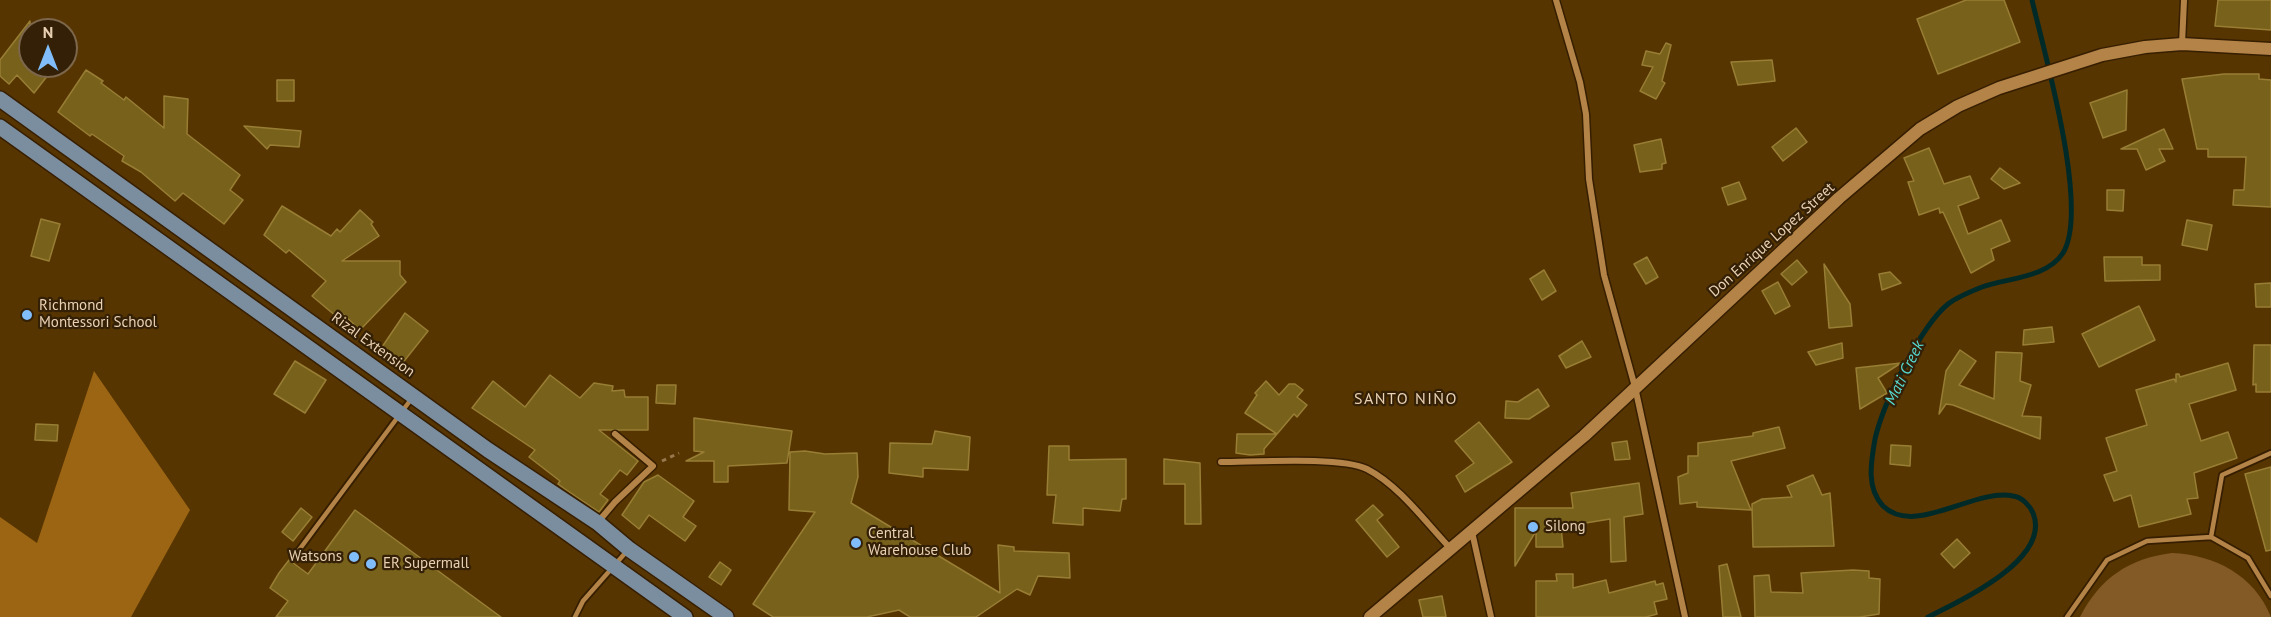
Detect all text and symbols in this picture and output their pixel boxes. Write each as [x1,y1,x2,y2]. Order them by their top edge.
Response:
north arrow [18,18,78,78]
text: N [43,22,53,42]
street label: Don Enrique Lopez Street [1706,179,1838,301]
place label: Richmond Montessori School [39,297,157,332]
marker: Richmond Montessori School [20,308,34,322]
street label: Rizal Extension [328,309,418,381]
water label: Mati Creek [1881,338,1929,408]
district label: SANTO NIÑO [1354,389,1458,409]
place label: Silong [1545,518,1586,536]
marker: Silong [1526,520,1540,534]
place label: Central Warehouse Club [868,525,971,560]
marker: Central Warehouse Club [849,536,863,550]
place label: Watsons [289,548,342,566]
marker: Watsons [347,550,361,564]
place label: ER Supermall [383,555,469,573]
marker: ER Supermall [364,557,378,571]

